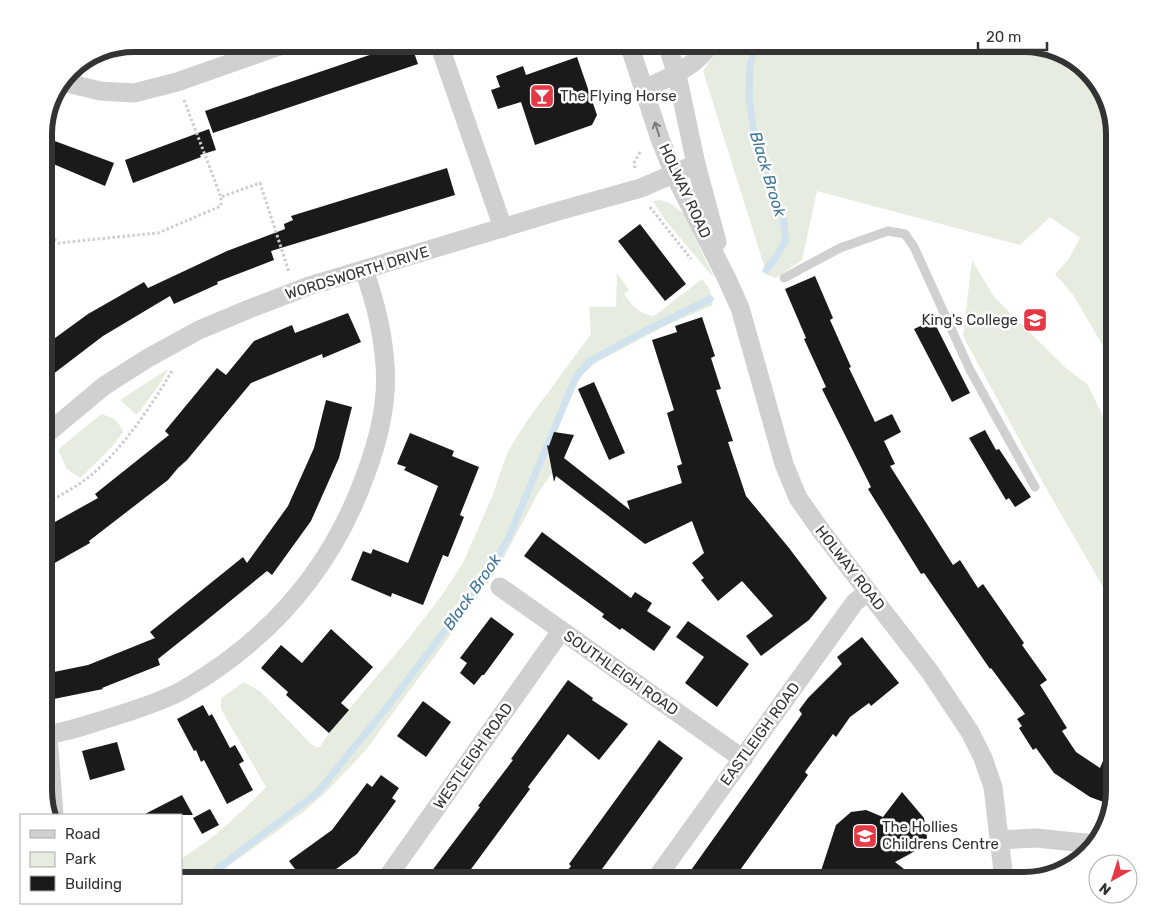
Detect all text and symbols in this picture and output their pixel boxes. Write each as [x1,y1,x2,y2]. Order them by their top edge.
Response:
scale bar [978,20,1047,52]
text: 20 m [986,28,1021,46]
bar icon: The Flying Horse [529,83,555,109]
place label: The Flying Horse [560,87,677,105]
one-way arrow [652,121,661,137]
water label: Black Brook [746,129,790,220]
street label: HOLWAY ROAD [655,141,715,241]
street label: WORDSWORTH DRIVE [283,243,431,303]
school or university icon: King's College [1022,307,1048,333]
place label: King's College [922,311,1018,329]
street label: HOLWAY ROAD [811,522,889,614]
water label: Black Brook [439,550,506,634]
street label: SOUTHLEIGH ROAD [560,627,682,719]
street label: EASTLEIGH ROAD [716,679,804,789]
street label: WESTLEIGH ROAD [430,699,516,813]
legend [20,814,182,904]
place label: The Hollies Childrens Centre [882,818,999,853]
school or university icon: The Hollies Childrens Centre [852,823,878,849]
text: Road [65,825,101,843]
text: Park [65,850,96,868]
north arrow [1088,854,1138,904]
text: Building [65,875,122,893]
text: N [1096,879,1114,898]

